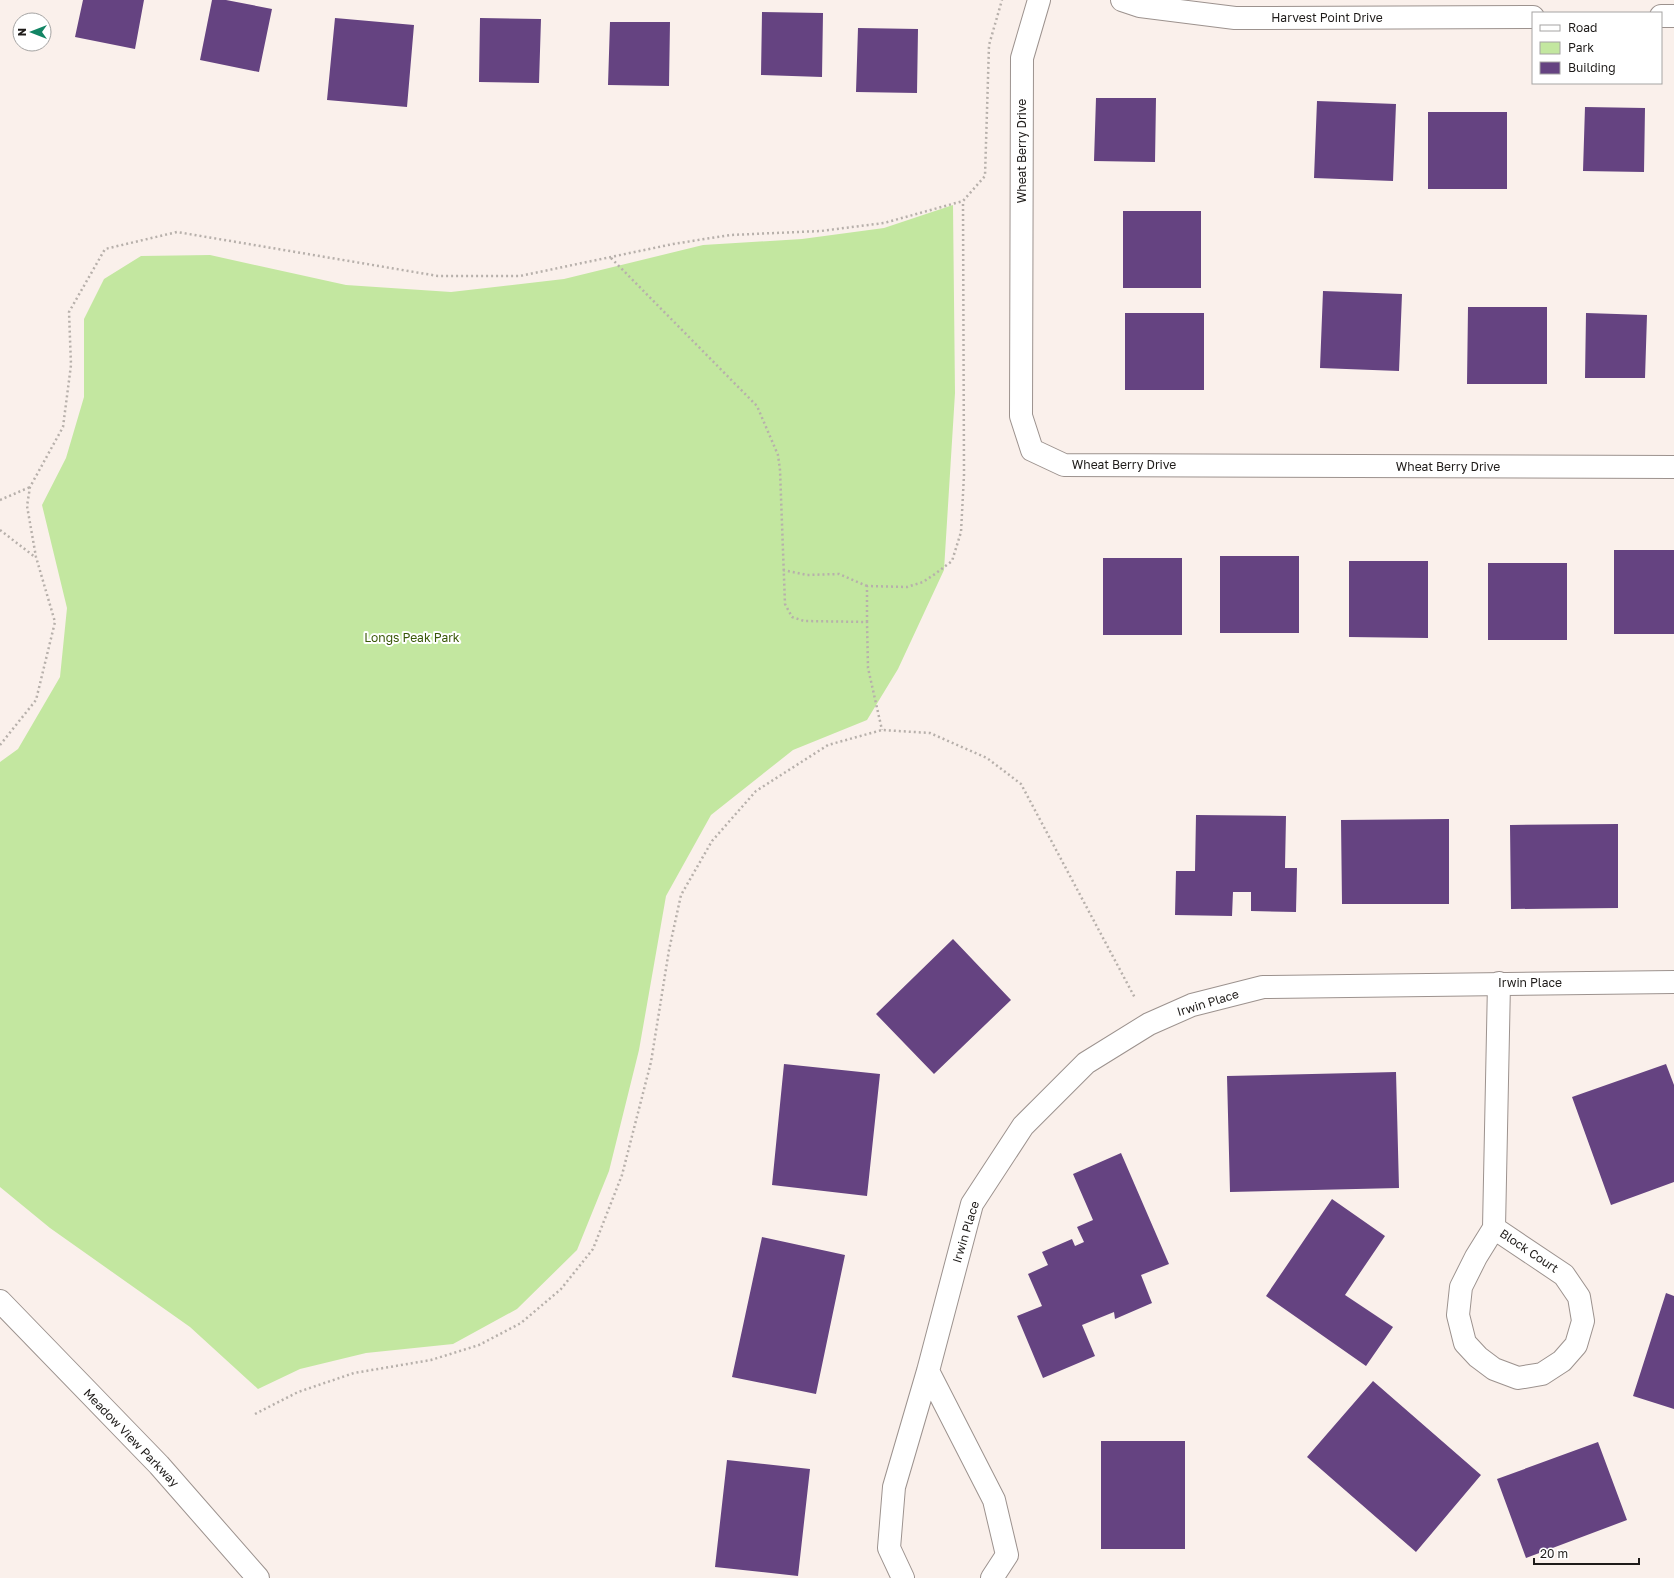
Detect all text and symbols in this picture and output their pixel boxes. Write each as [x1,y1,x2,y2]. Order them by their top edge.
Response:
street label: Harvest Point Drive [1271,10,1383,25]
north arrow [12,12,52,52]
legend [1532,12,1662,84]
text: Road [1568,20,1597,35]
text: N [15,28,28,36]
text: Park [1568,40,1594,55]
text: Building [1568,60,1616,75]
street label: Wheat Berry Drive [1014,99,1029,203]
street label: Wheat Berry Drive [1072,457,1176,472]
street label: Wheat Berry Drive [1396,459,1500,474]
park label: Longs Peak Park [364,630,460,645]
street label: Irwin Place [1498,975,1562,990]
street label: Irwin Place [1175,986,1241,1019]
street label: Irwin Place [949,1199,982,1265]
street label: Block Court [1497,1225,1562,1276]
street label: Meadow View Parkway [80,1385,182,1490]
scale bar [1534,1540,1639,1566]
text: 20 m [1540,1546,1568,1561]

